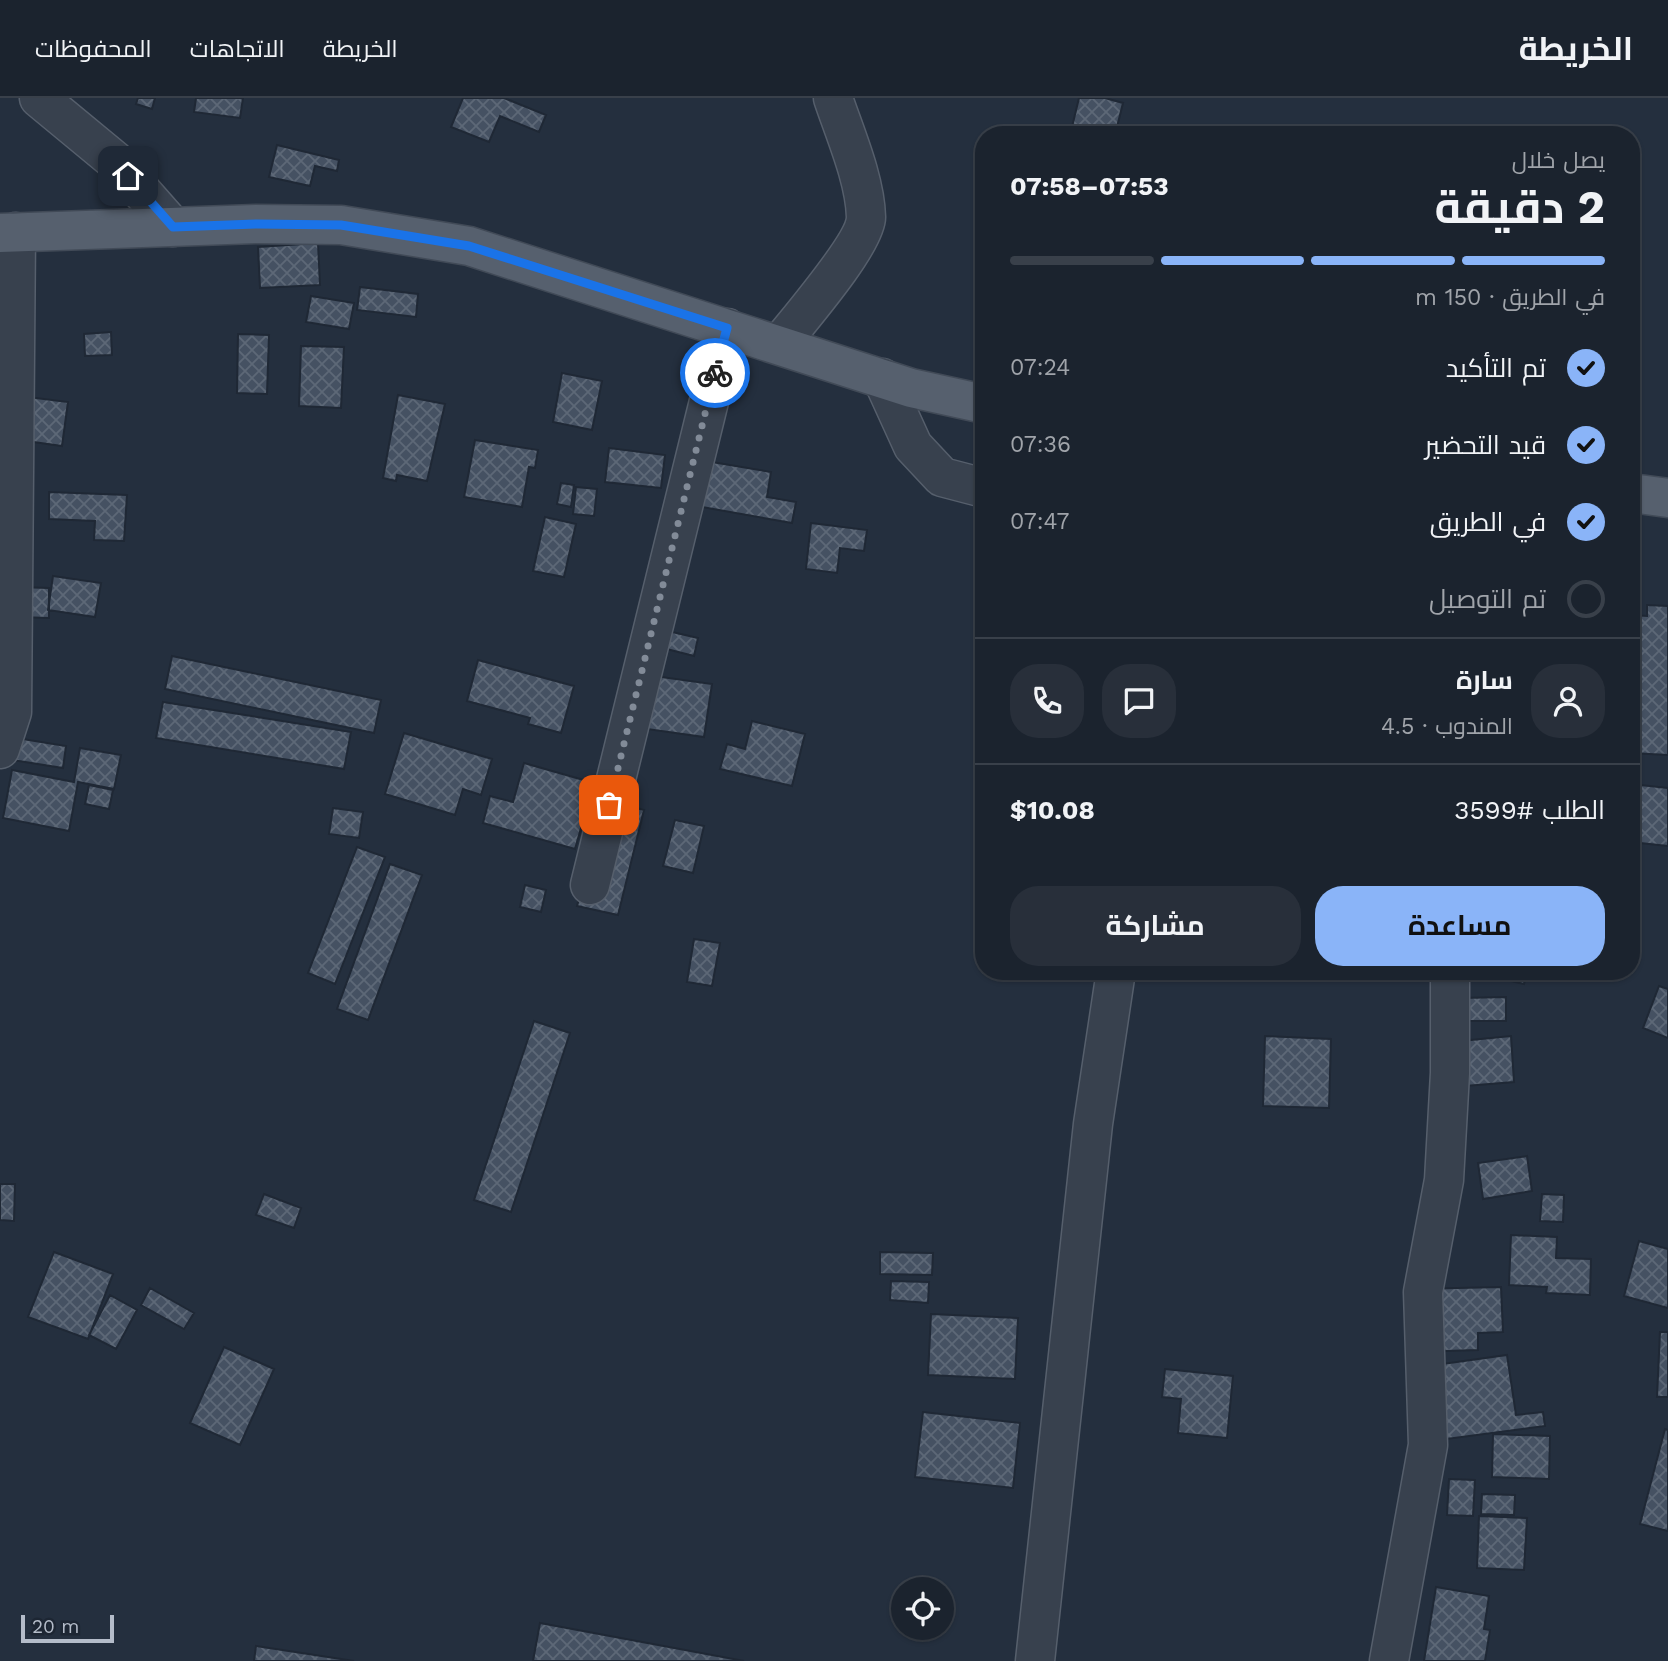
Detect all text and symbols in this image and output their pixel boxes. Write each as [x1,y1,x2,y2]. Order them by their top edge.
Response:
text: الخريطة [1519,29,1633,68]
text: المحفوظات [35,35,152,63]
text: الاتجاهات [190,35,285,63]
text: الخريطة [323,35,398,63]
pin [98,146,158,206]
text: يصل خلال [1512,147,1605,174]
icon: home [109,157,147,195]
text: 07:53–07:58 [1010,171,1169,201]
text: 2 دقيقة [1434,180,1605,234]
text: في الطريق · 150 m [1415,284,1605,311]
courier [680,338,750,408]
icon: check [1567,349,1605,387]
text: تم التأكيد [1446,353,1546,383]
icon: bike [696,354,734,392]
text: 07:24 [1010,354,1070,381]
icon: check [1567,426,1605,464]
text: قيد التحضير [1425,430,1546,460]
text: 07:36 [1010,431,1071,458]
icon: check [1567,503,1605,541]
text: في الطريق [1430,507,1546,537]
text: 07:47 [1010,508,1069,535]
text: تم التوصيل [1429,584,1546,614]
button: phone [1010,664,1084,738]
button: chat [1102,664,1176,738]
button: person [1531,664,1605,738]
text: سارة [1456,665,1513,695]
text: المندوب · 4.5 [1381,713,1513,740]
pin [579,775,639,835]
icon: bag [590,786,628,824]
text: $10.08 [1010,795,1095,825]
text: الطلب #3599 [1454,795,1605,825]
button: مشاركة [1010,886,1301,966]
button: مساعدة [1315,886,1605,966]
map controls [891,1577,954,1640]
button: locate [891,1577,954,1640]
scale bar [21,1612,114,1644]
text: 20 m [32,1615,79,1638]

